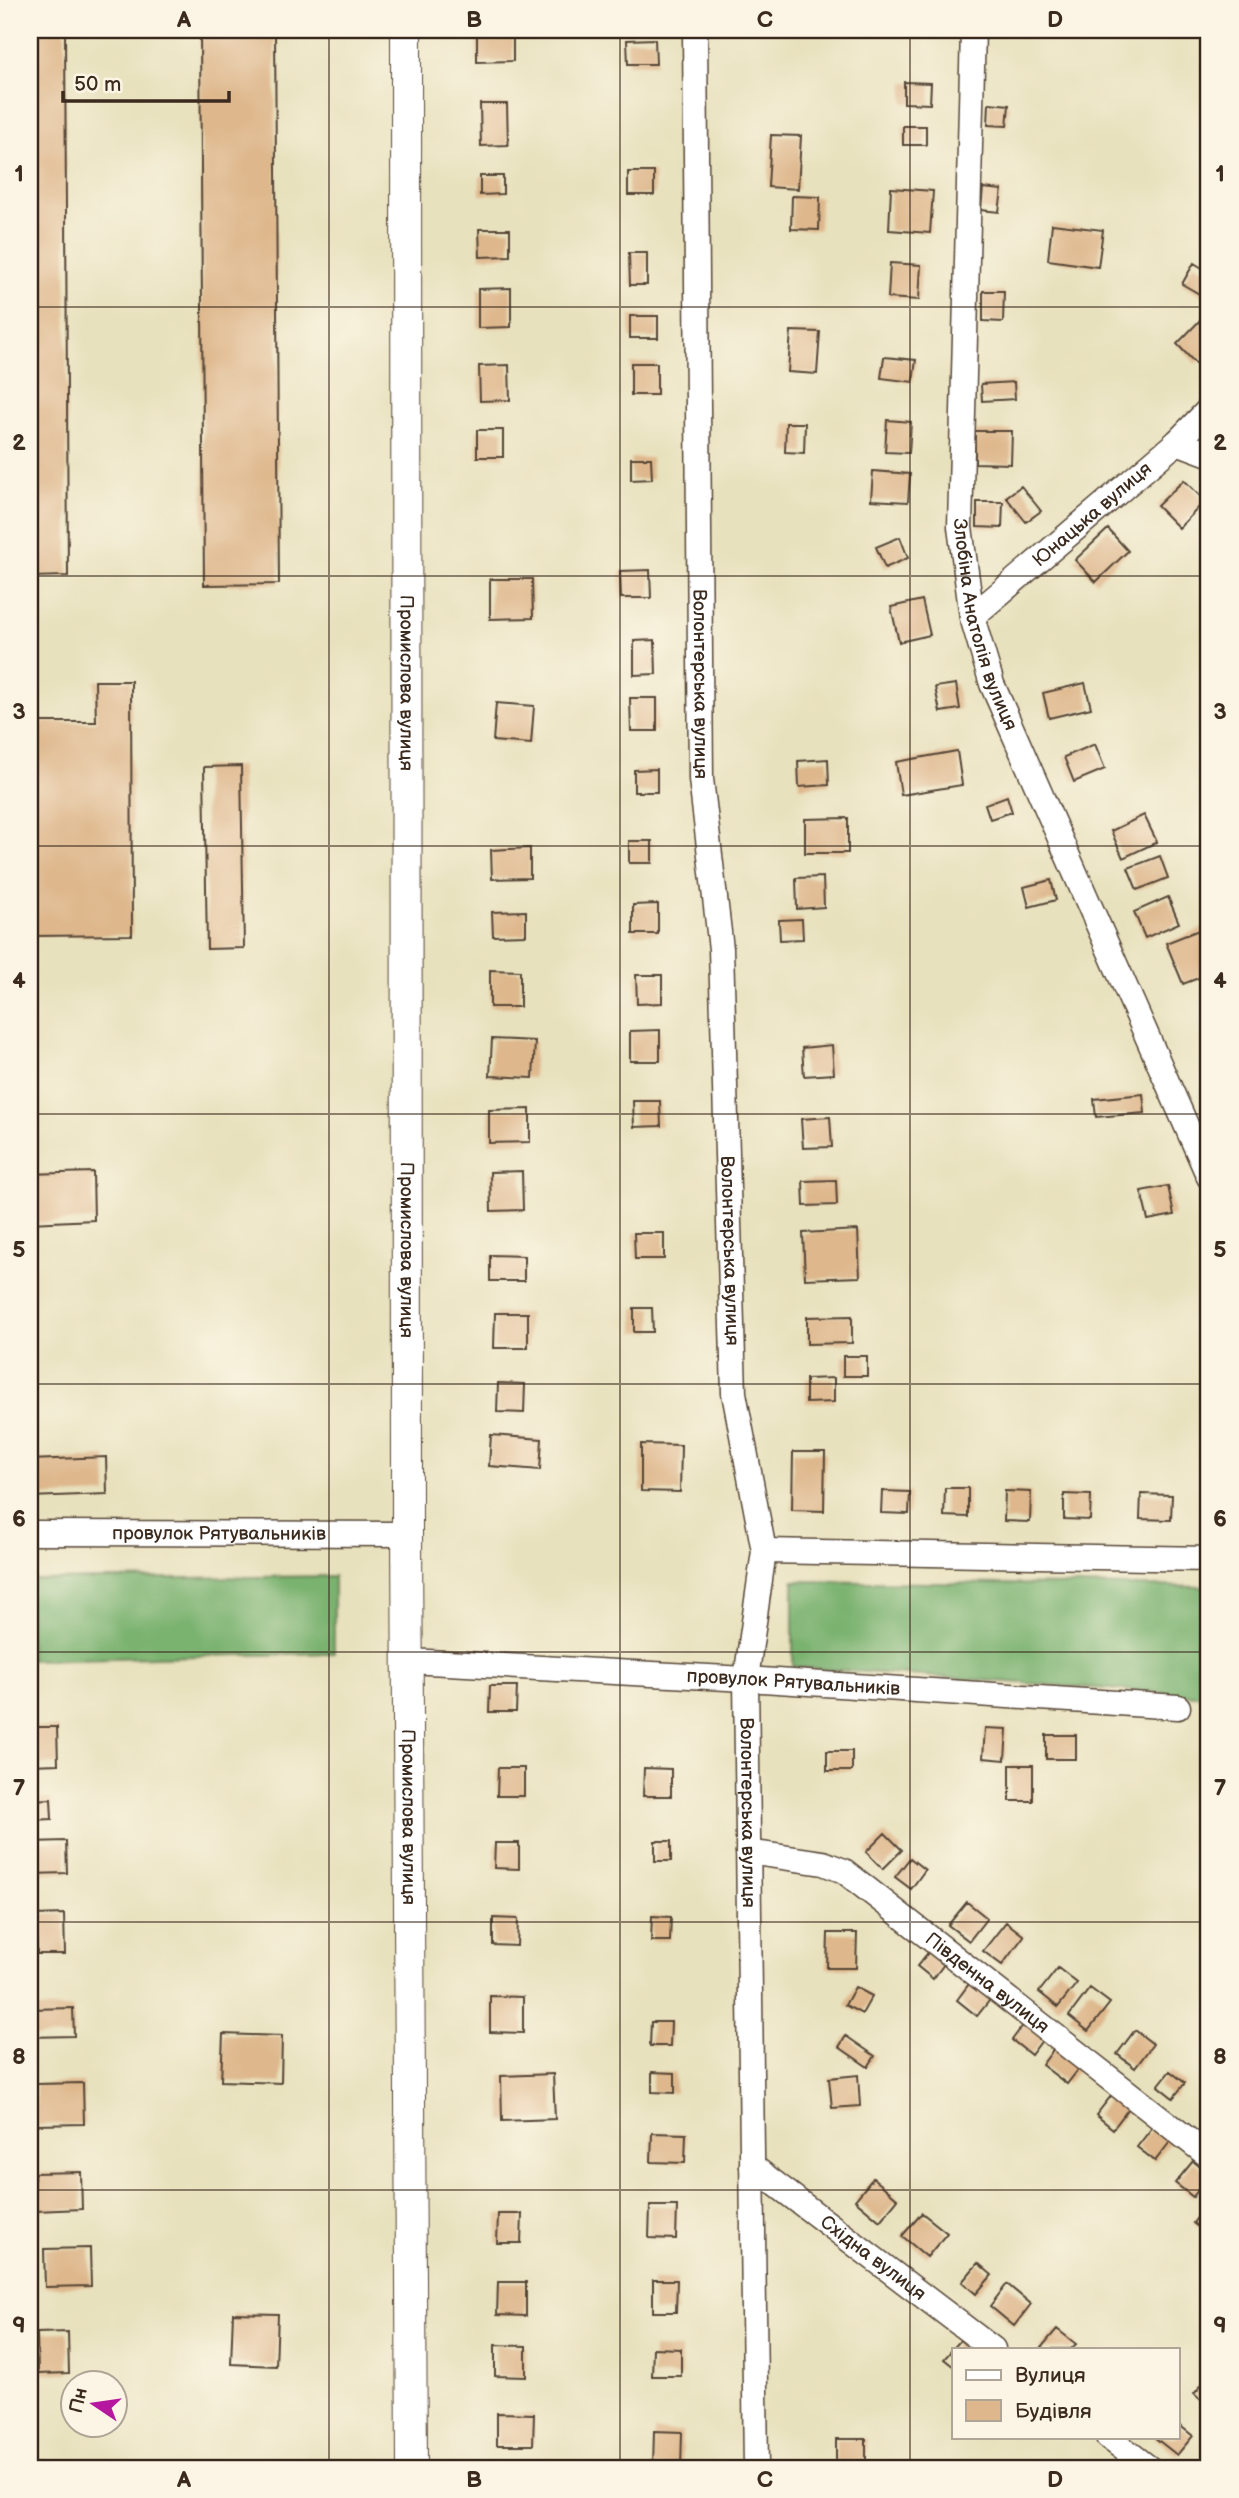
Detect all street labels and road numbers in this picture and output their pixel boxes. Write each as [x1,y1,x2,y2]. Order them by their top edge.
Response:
street label: Юнацька вулиця [1028,457,1156,572]
street label: Злобіна Анатолія вулиця [948,518,1022,734]
street label: Волонтерська вулиця [688,589,713,779]
street label: Промислова вулиця [395,595,418,771]
street label: Волонтерська вулиця [716,1155,744,1346]
street label: Промислова вулиця [395,1162,418,1338]
street label: провулок Рятувальників [112,1522,326,1545]
street label: провулок Рятувальників [686,1664,901,1700]
street label: Волонтерська вулиця [735,1717,760,1908]
street label: Промислова вулиця [397,1729,420,1905]
street label: Південна вулиця [921,1927,1054,2038]
street label: Східна вулиця [816,2210,930,2305]

